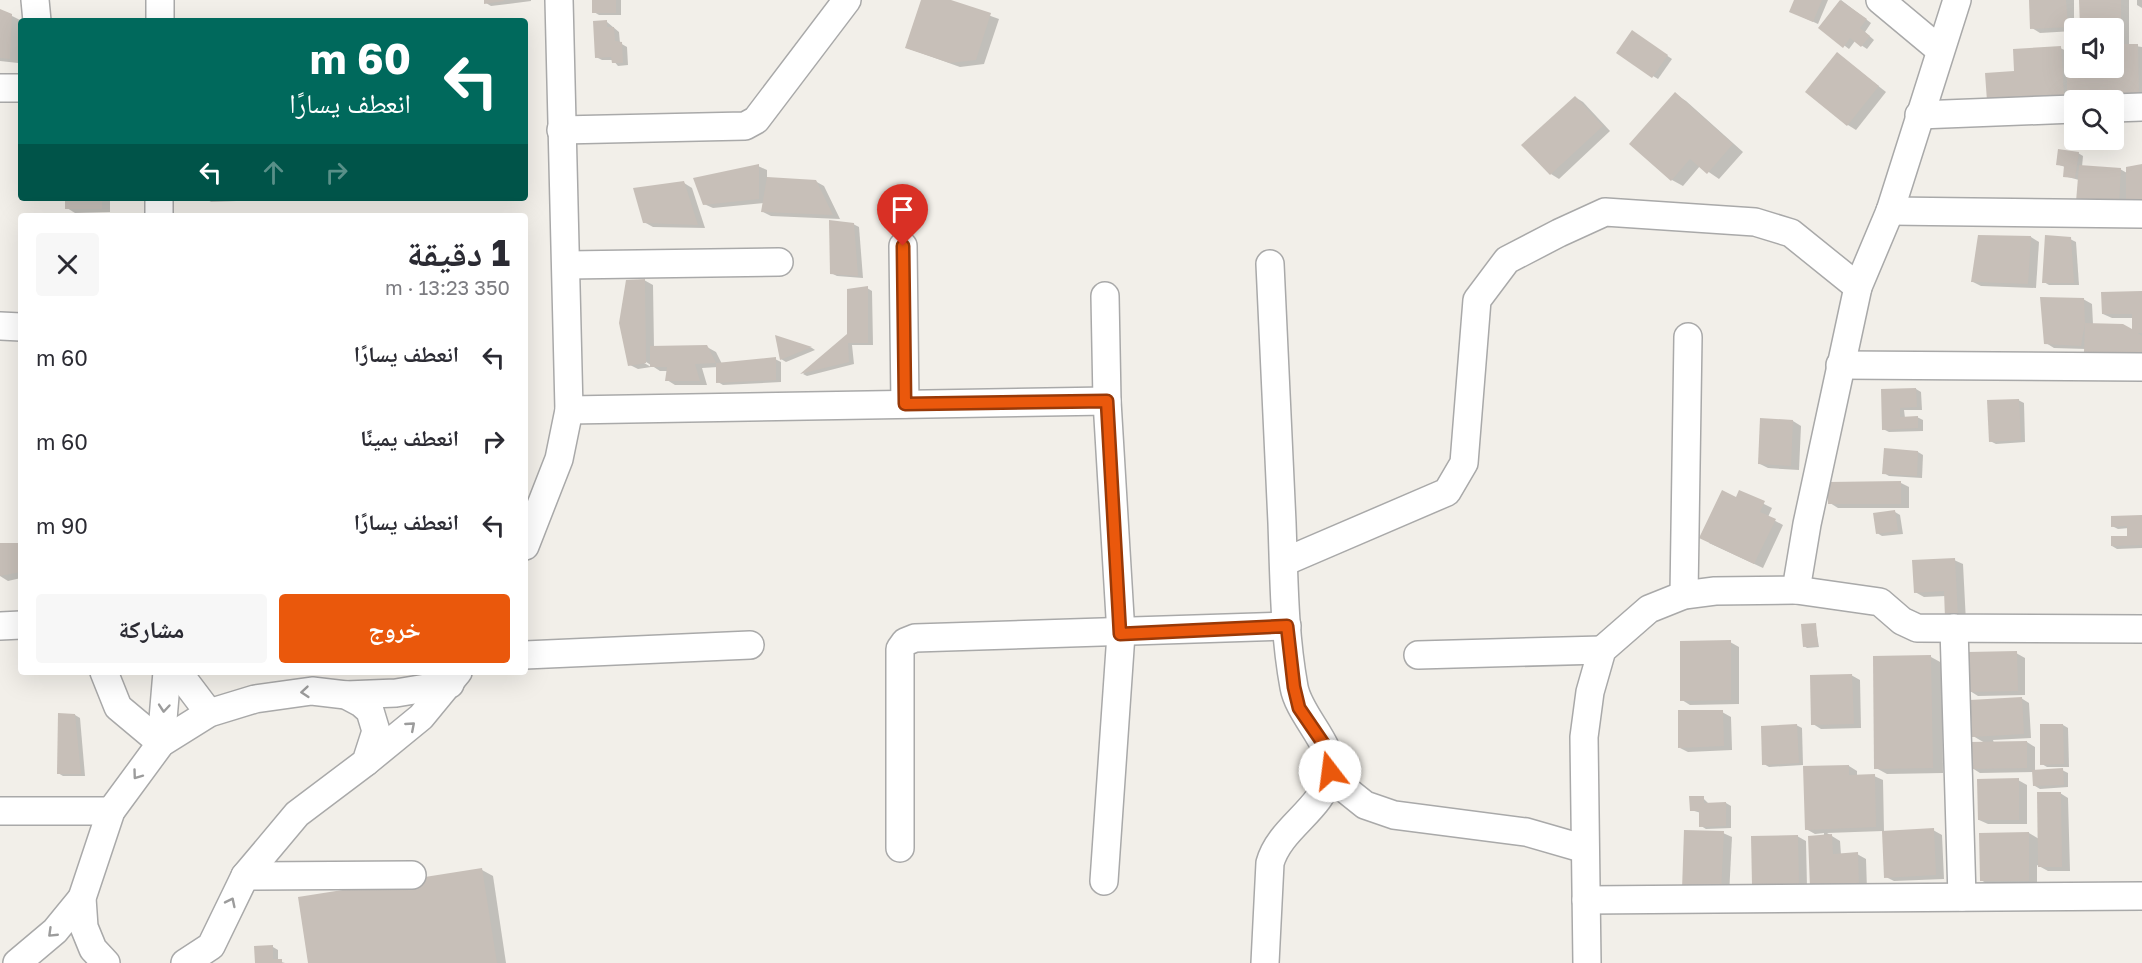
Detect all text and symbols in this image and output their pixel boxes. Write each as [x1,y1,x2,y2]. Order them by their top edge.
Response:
map controls [2064,18,2124,150]
button: sound [2064,18,2124,78]
text: 60 m [310,33,411,83]
icon: left [432,42,510,120]
text: انعطف يسارًا [289,87,411,119]
button: search [2064,90,2124,150]
icon: left [194,156,227,189]
icon: ahead [257,156,290,189]
icon: right [320,156,353,189]
pin [877,184,928,246]
icon: arrive [886,193,919,226]
text: 1 دقيقة [407,231,510,274]
button: close [36,233,99,296]
text: 350 m · 13:23 [385,275,510,299]
text: انعطف يسارًا [354,340,459,367]
icon: left [477,341,510,374]
text: 60 m [36,344,88,371]
text: انعطف يمينًا [360,424,459,451]
icon: right [477,425,510,458]
text: 60 m [36,428,88,455]
text: انعطف يسارًا [354,508,459,535]
icon: left [477,509,510,542]
text: 90 m [36,512,88,539]
button: مشاركة [36,594,267,663]
button: خروج [279,594,510,663]
one-way arrow [300,685,309,698]
one-way arrow [158,703,171,712]
one-way arrow [404,722,415,733]
position arrow [1298,739,1362,803]
one-way arrow [134,769,145,780]
one-way arrow [224,898,236,909]
one-way arrow [49,926,59,937]

